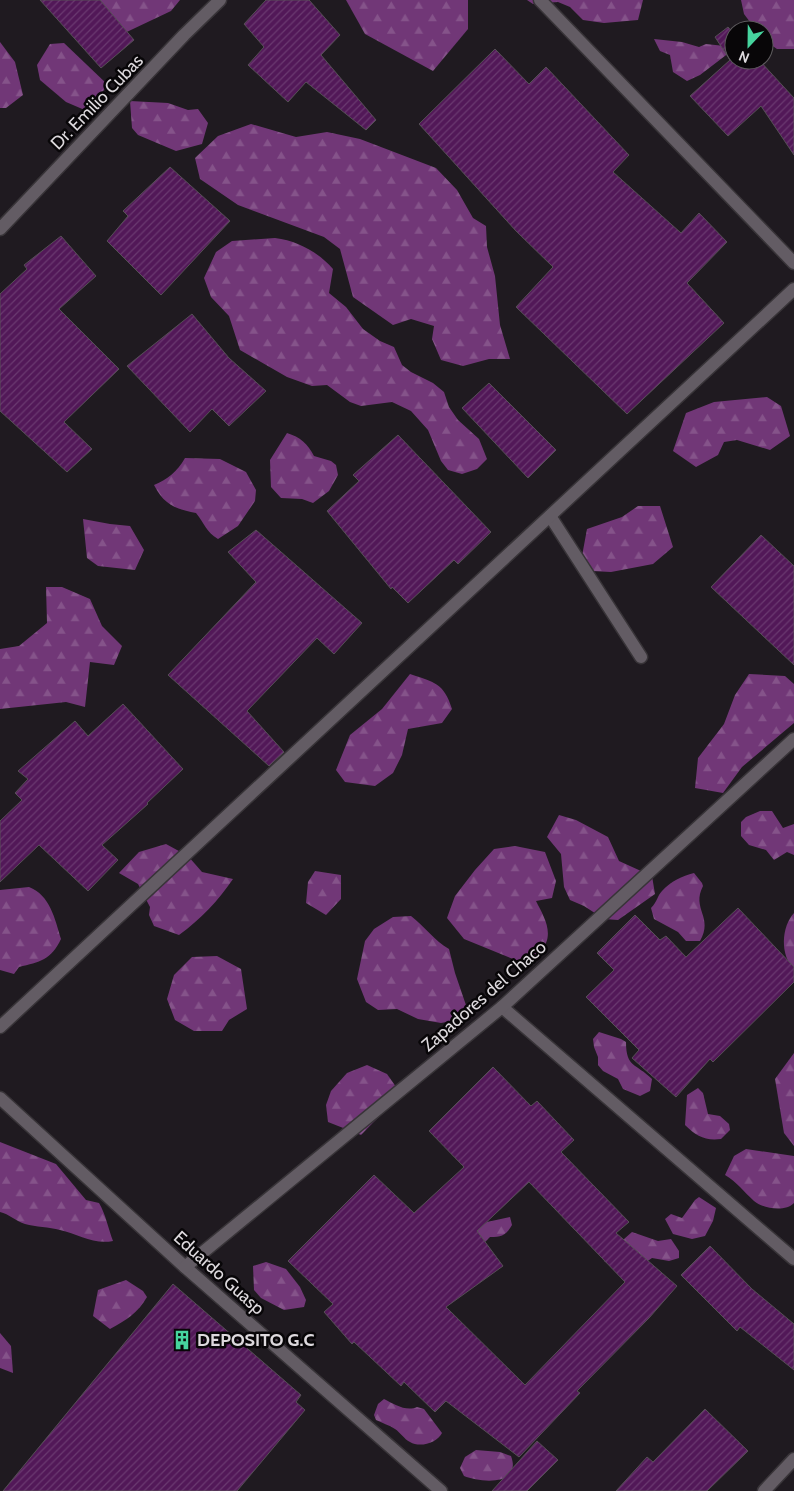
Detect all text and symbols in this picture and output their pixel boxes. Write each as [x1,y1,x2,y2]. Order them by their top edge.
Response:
north arrow [724,20,774,70]
text: N [736,47,752,67]
street label: Dr. Emilio Cubas [46,50,148,154]
street label: Zapadores del Chaco [417,936,551,1056]
street label: Eduardo Guasp [169,1226,269,1320]
building icon: DEPOSITO G.C [171,1329,193,1351]
place label: DEPOSITO G.C [197,1329,315,1351]

